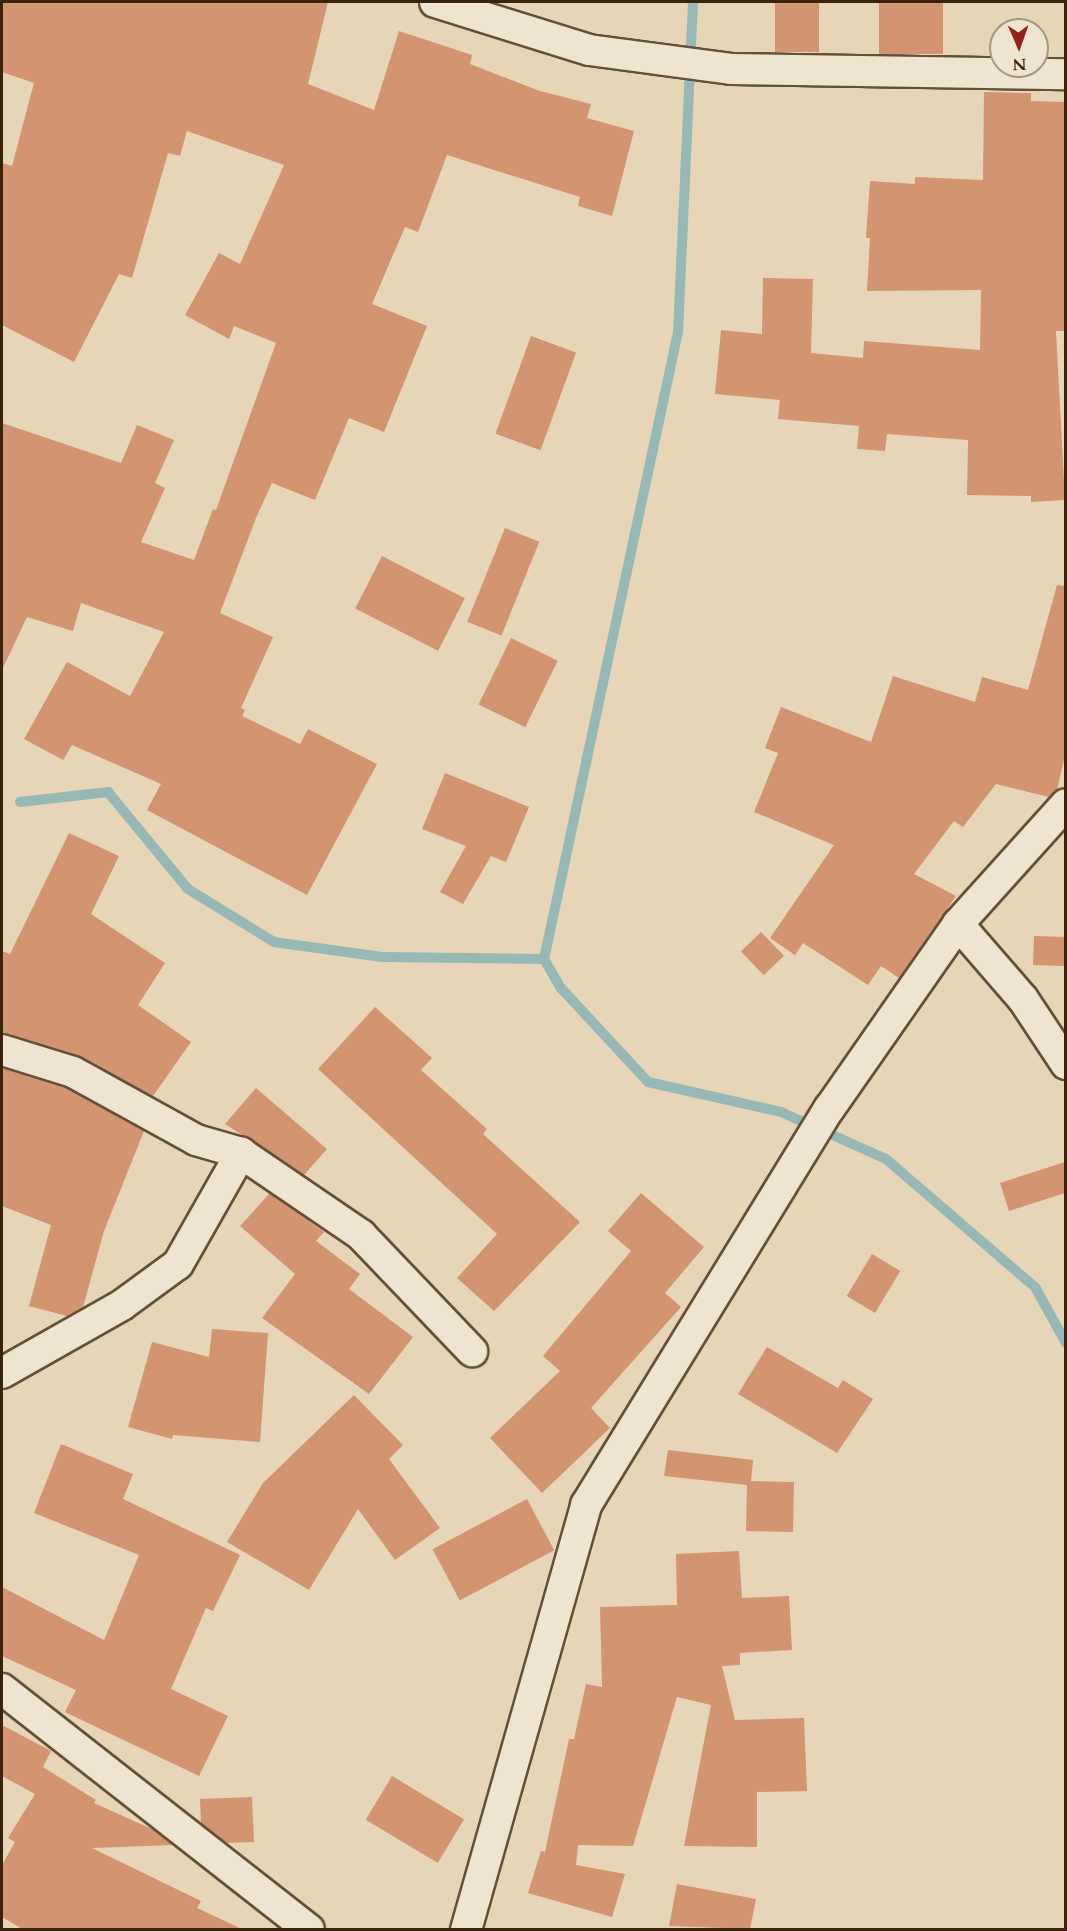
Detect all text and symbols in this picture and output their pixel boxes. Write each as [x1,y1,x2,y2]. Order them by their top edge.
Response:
north arrow [989,18,1049,78]
text: N [1012,53,1027,75]

